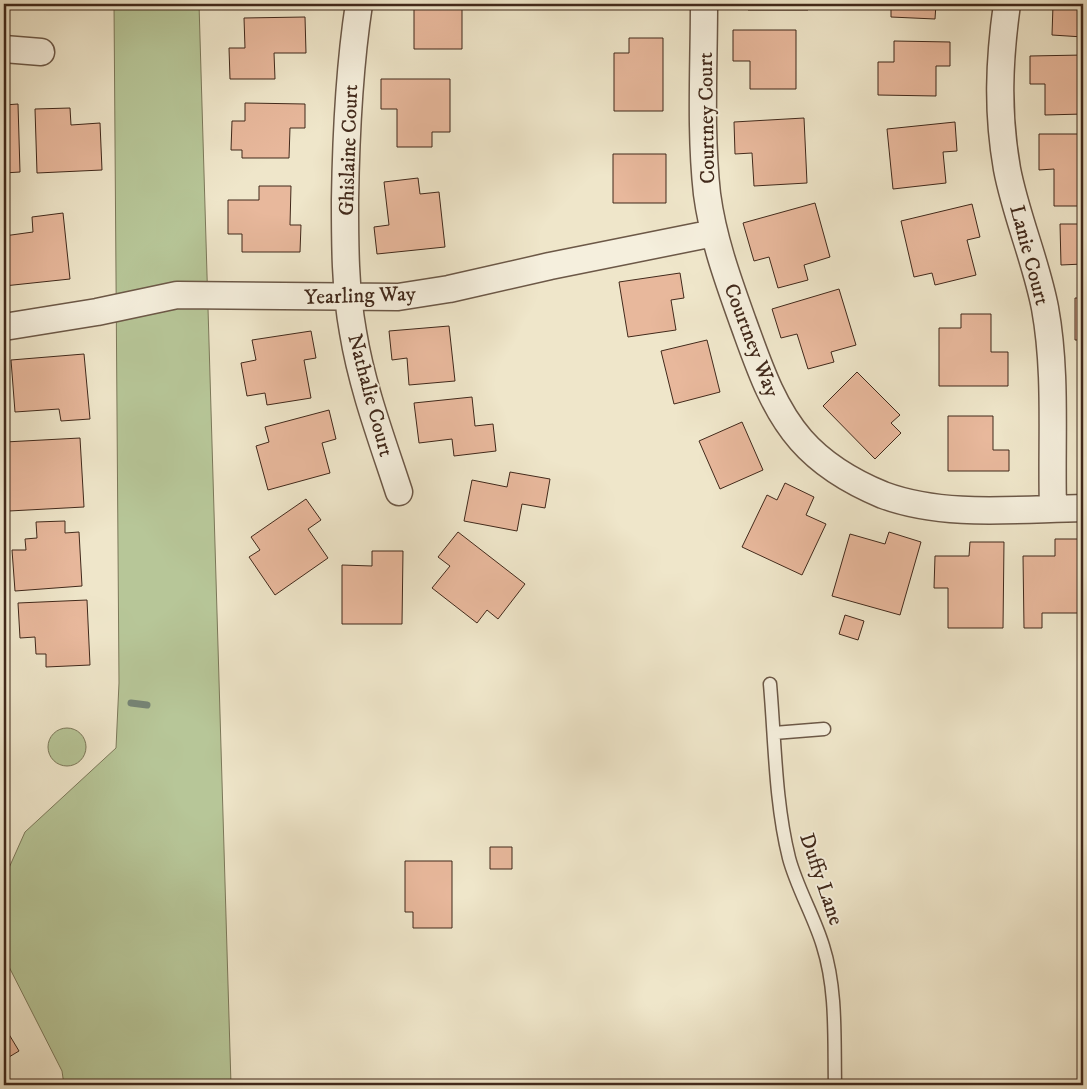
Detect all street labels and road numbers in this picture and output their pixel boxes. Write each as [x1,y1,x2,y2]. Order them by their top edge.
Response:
street label: Courtney Court [693,52,721,184]
street label: Ghislaine Court [334,83,364,216]
street label: Lanie Court [1003,202,1055,308]
street label: Courtney Way [717,280,785,402]
street label: Yearling Way [304,281,417,311]
street label: Nathalie Court [341,331,399,460]
street label: Duffy Lane [793,830,849,929]

